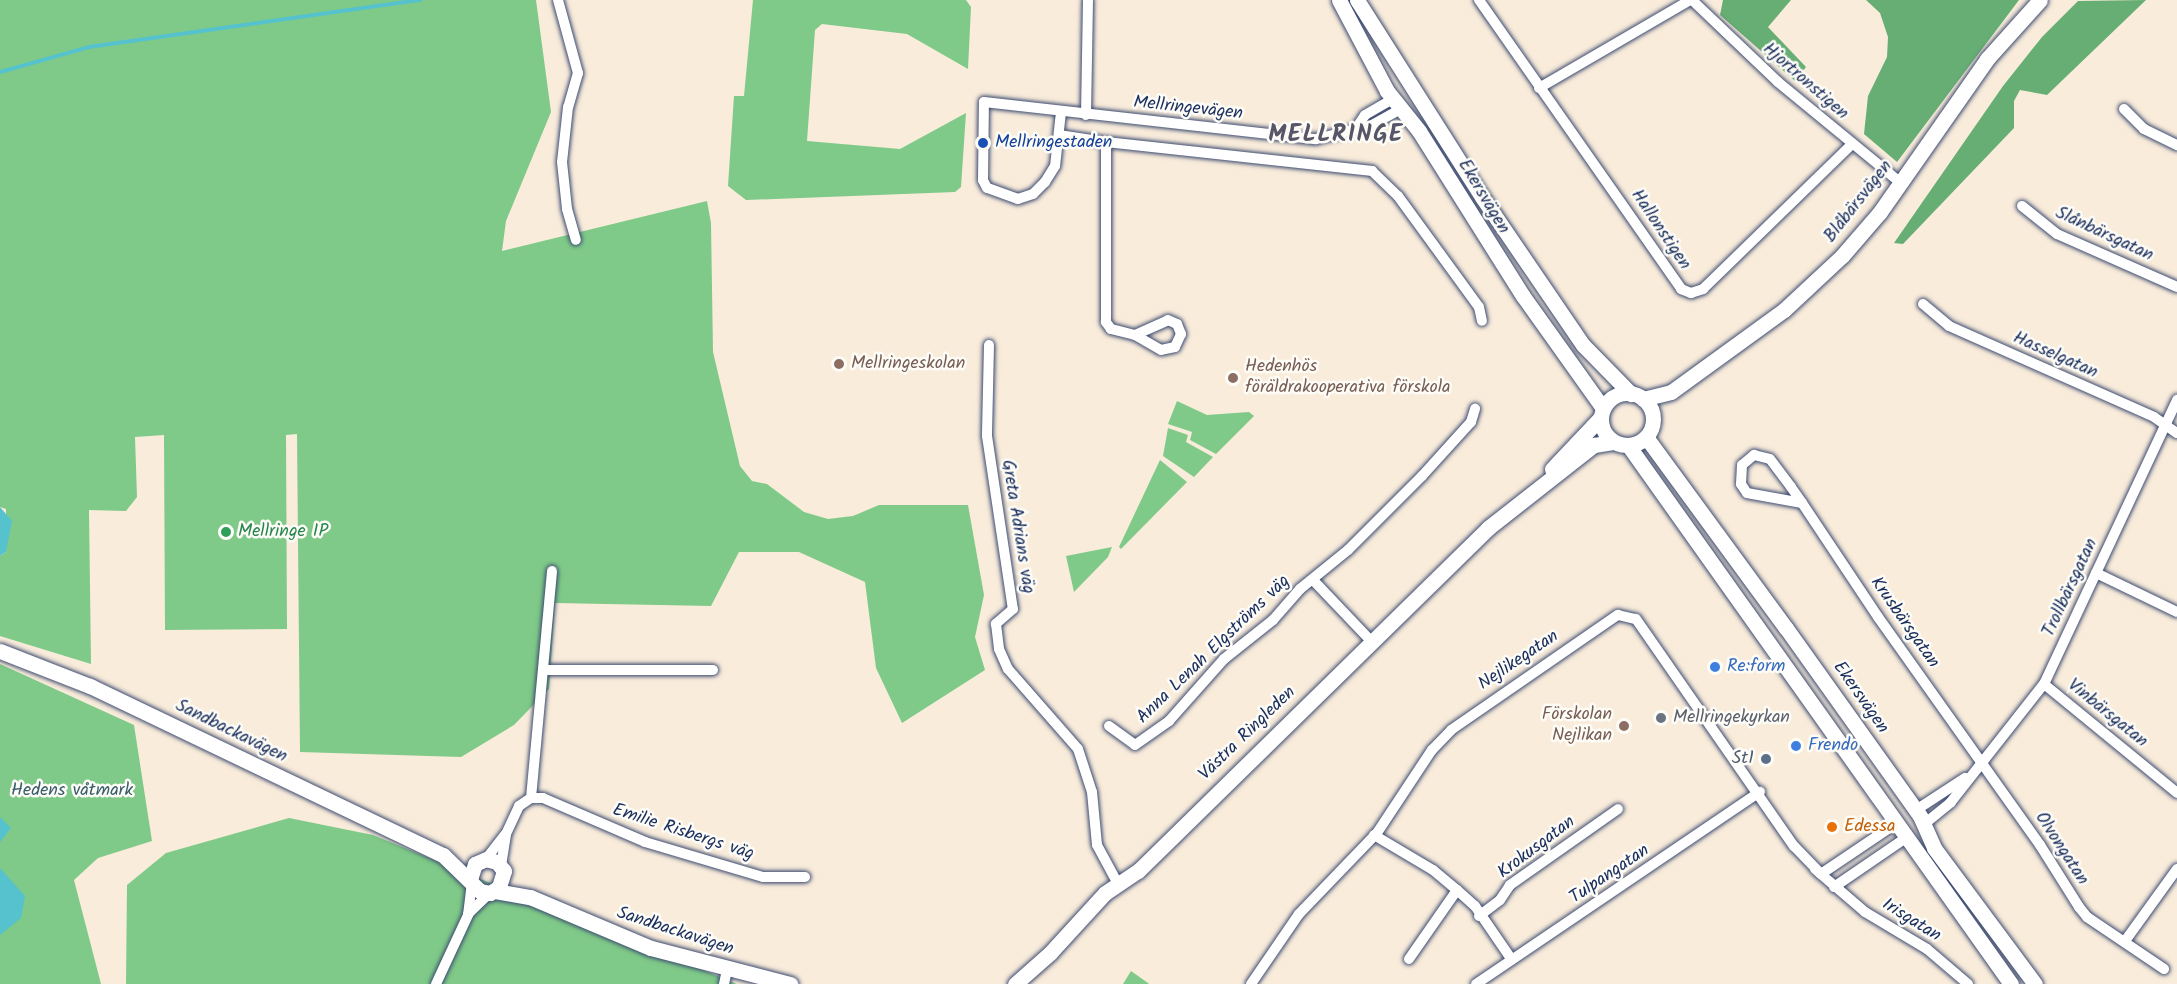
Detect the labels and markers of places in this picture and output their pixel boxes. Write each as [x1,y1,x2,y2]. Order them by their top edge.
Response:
place label: Mellringestaden [995,132,1112,154]
marker: Mellringestaden [976,136,990,150]
place label: Mellringeskolan [851,353,965,375]
marker: Mellringeskolan [832,357,846,371]
place label: Hedenhös föräldrakooperativa förskola [1245,357,1450,400]
marker: Hedenhös föräldrakooperativa förskola [1226,371,1240,385]
place label: Mellringe IP [238,521,328,543]
marker: Mellringe IP [219,525,233,539]
place label: Re:form [1727,656,1785,678]
marker: Re:form [1708,660,1722,674]
place label: Förskolan Nejlikan [1542,705,1612,748]
place label: Mellringekyrkan [1673,707,1790,729]
marker: Mellringekyrkan [1654,711,1668,725]
marker: Förskolan Nejlikan [1617,719,1631,733]
place label: Frendo [1808,735,1858,757]
marker: Frendo [1789,739,1803,753]
place label: St1 [1732,748,1754,770]
marker: St1 [1759,752,1773,766]
place label: Edessa [1844,816,1895,838]
marker: Edessa [1825,820,1839,834]

